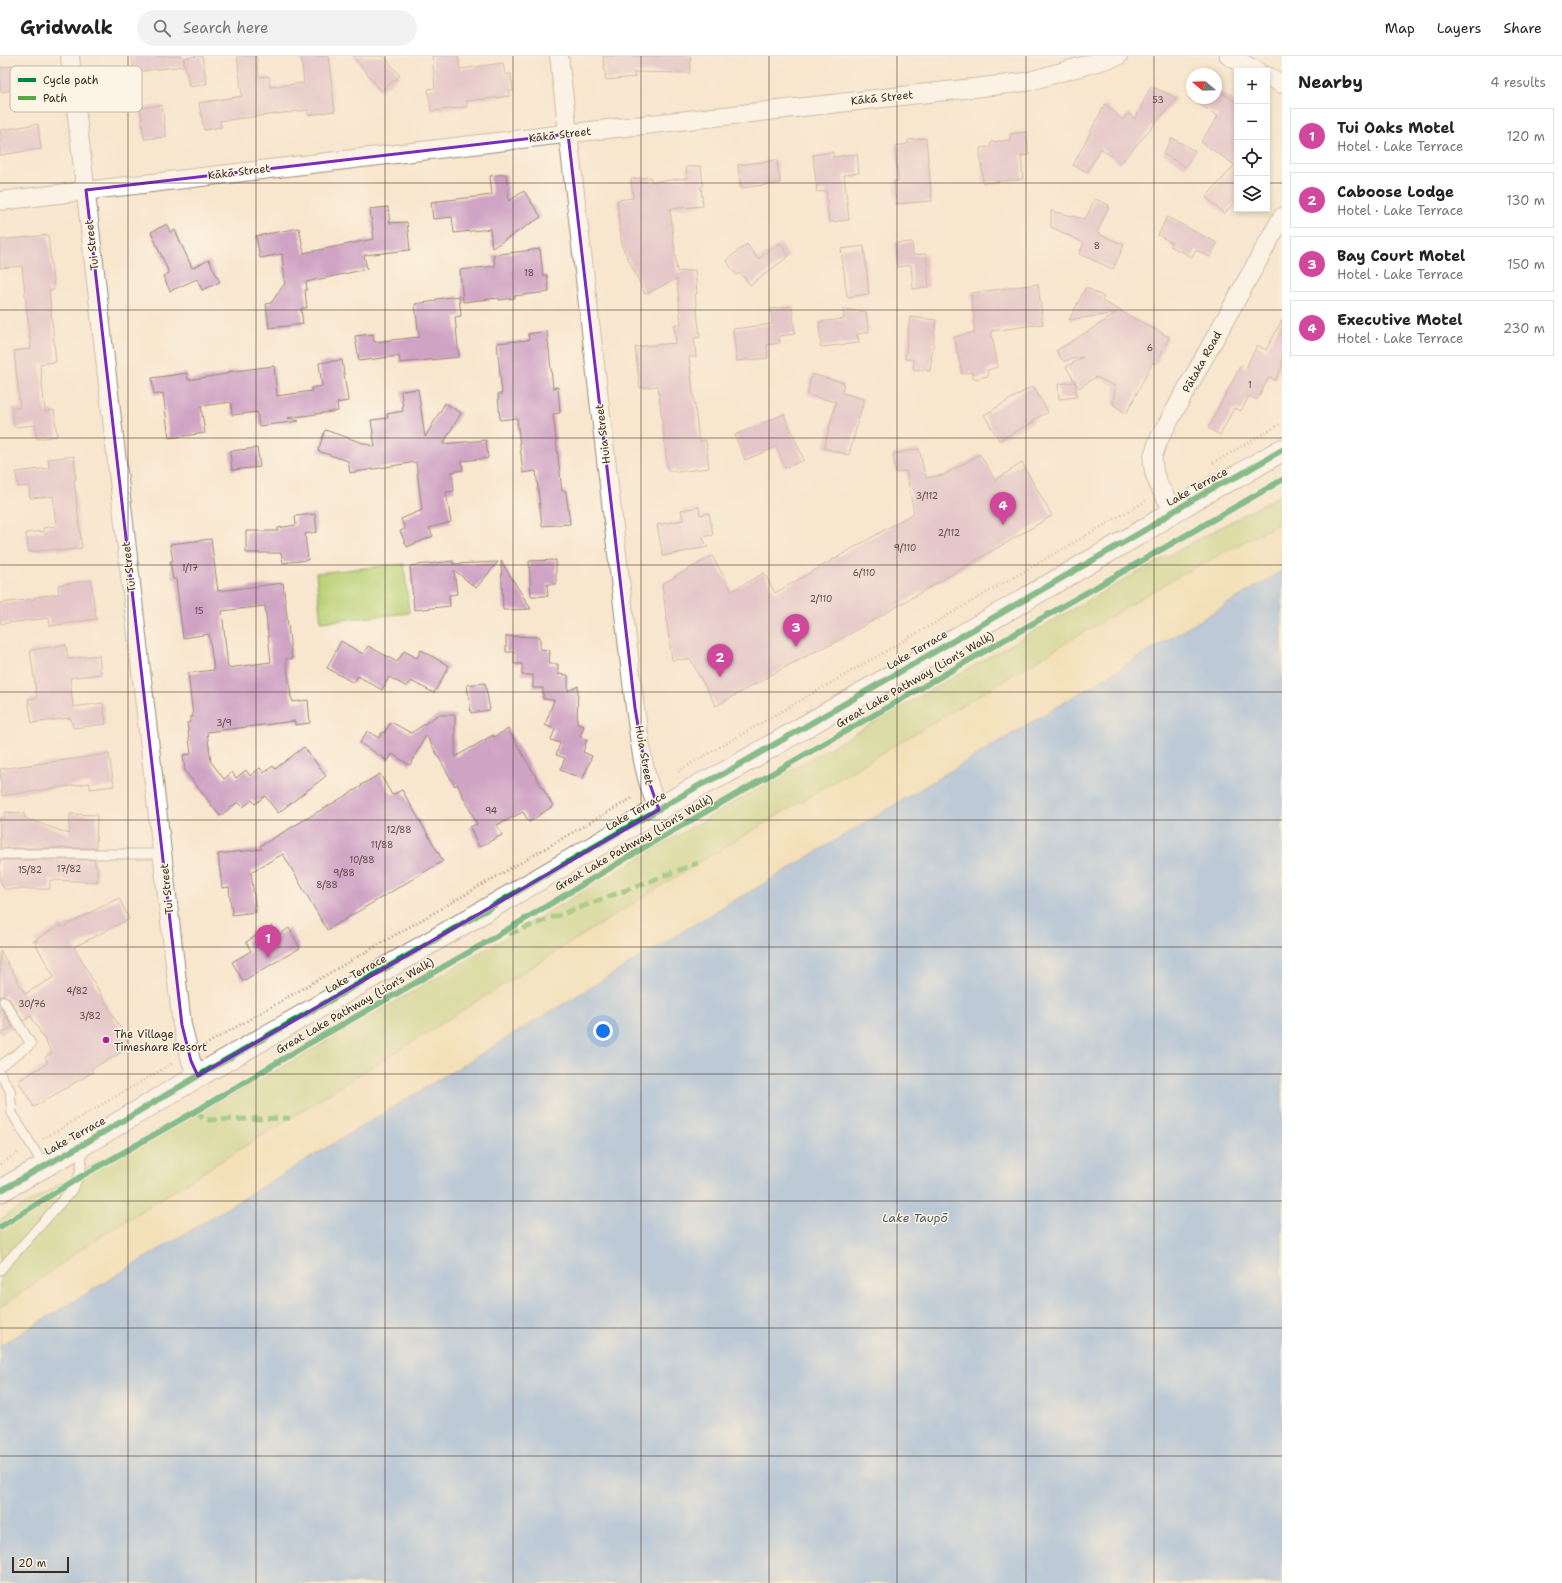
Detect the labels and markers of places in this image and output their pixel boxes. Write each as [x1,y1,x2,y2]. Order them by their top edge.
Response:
pin: 4 [990,492,1016,525]
pin: 3 [783,614,809,647]
pin: 2 [707,644,733,677]
pin: 1 [255,925,281,958]
place label: The Village Timeshare Resort [114,1027,207,1055]
marker: The Village Timeshare Resort [101,1035,111,1045]

